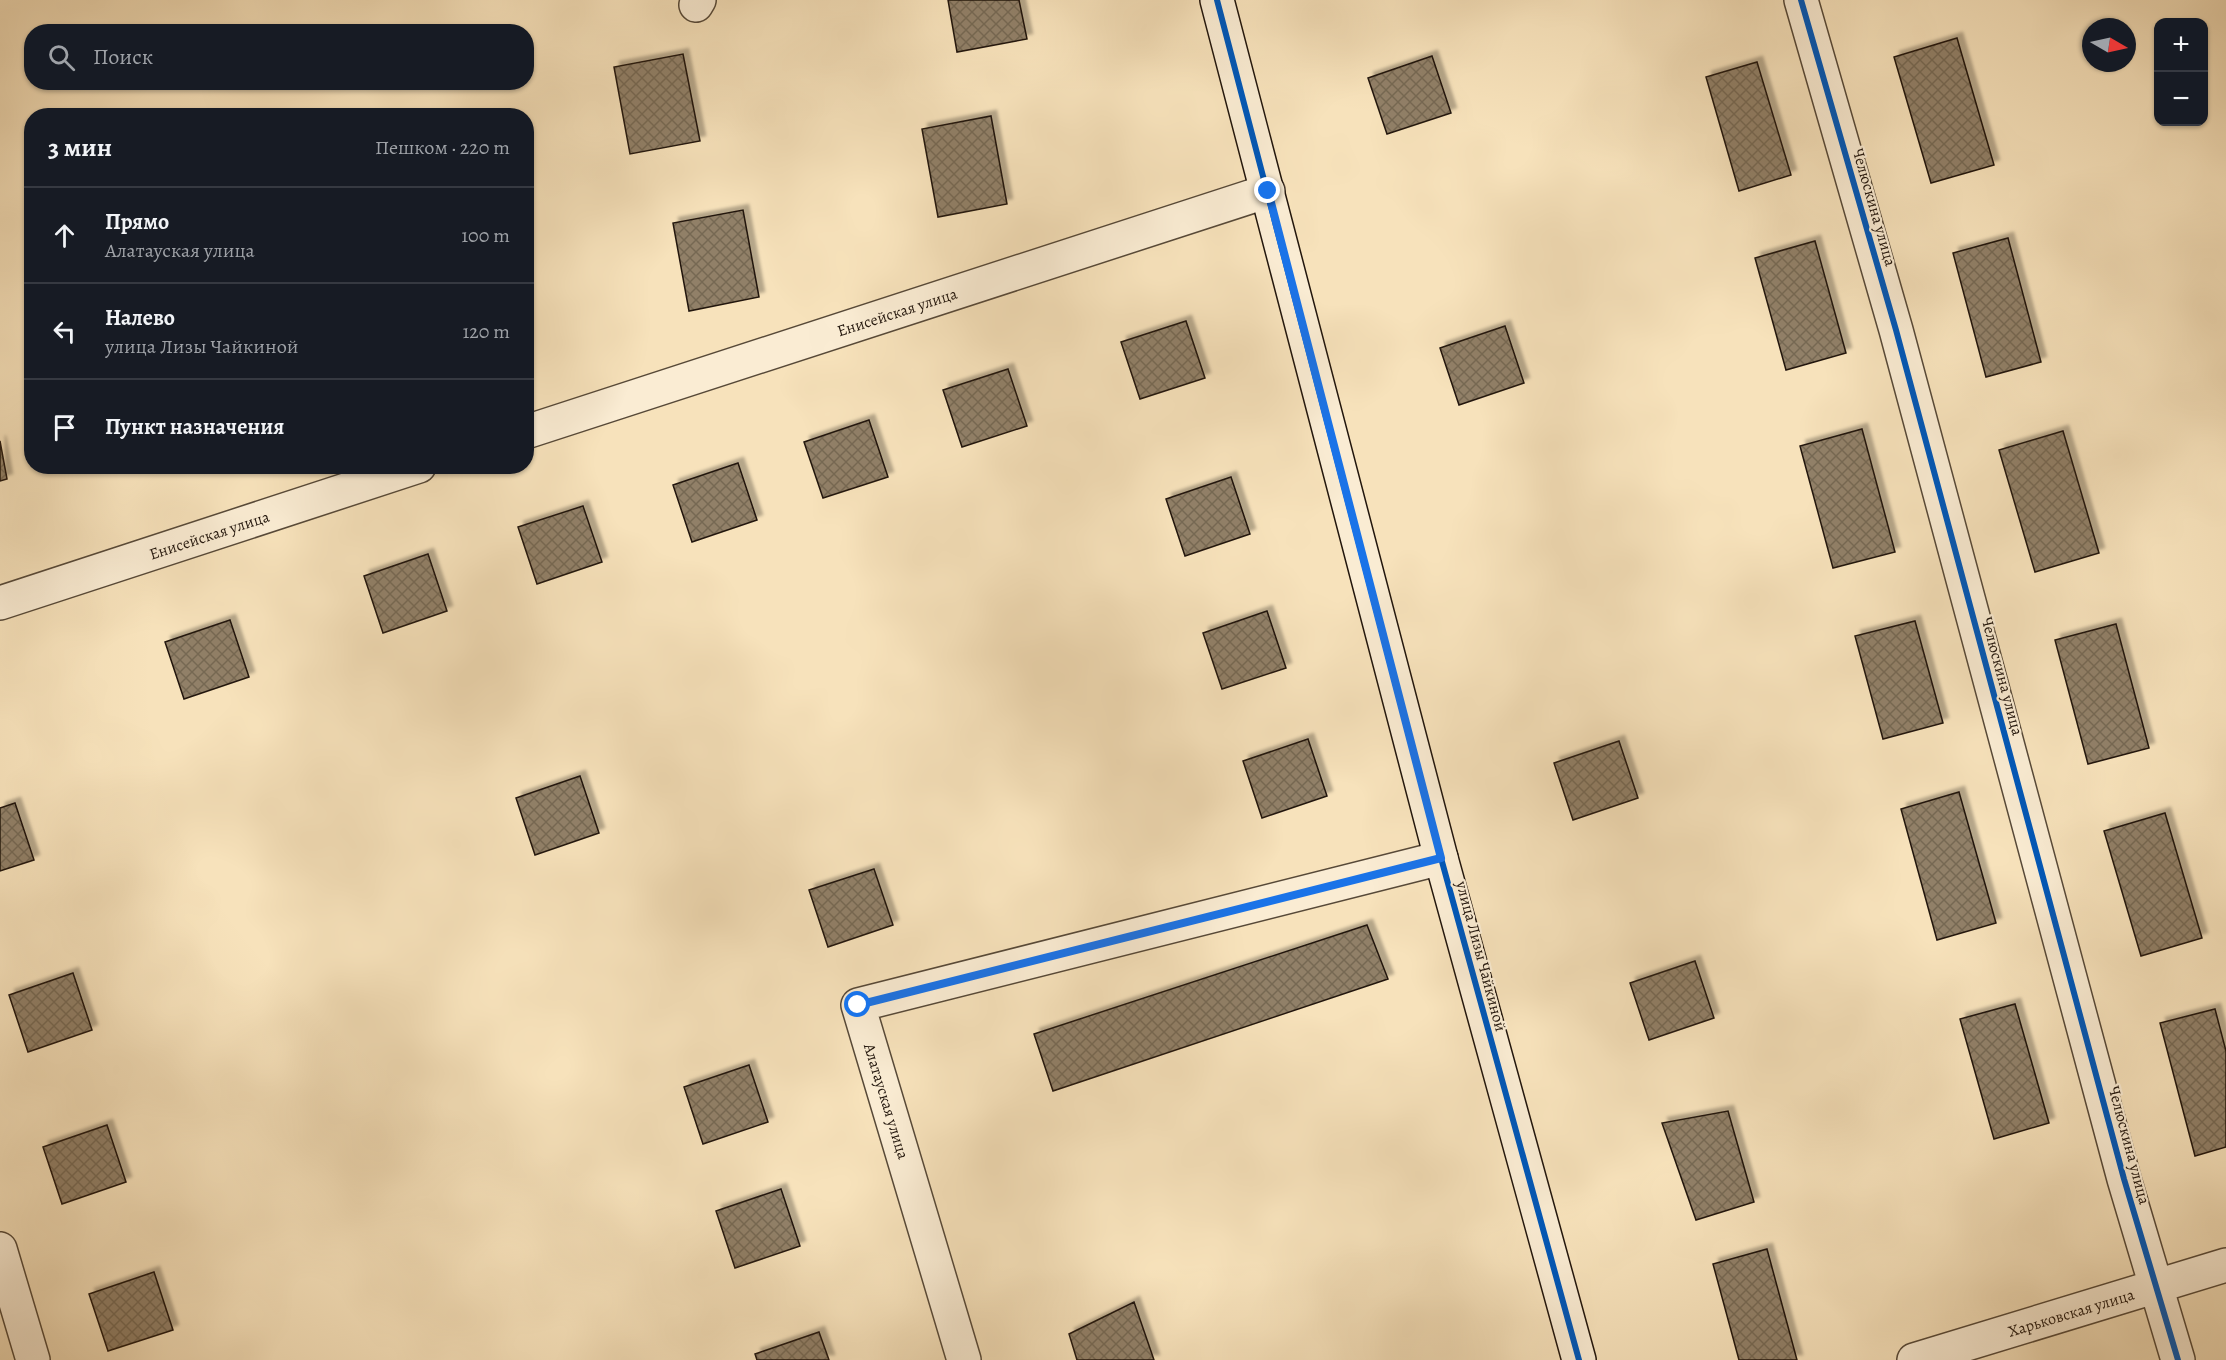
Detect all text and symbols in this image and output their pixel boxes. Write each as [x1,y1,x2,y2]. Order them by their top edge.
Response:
north arrow [2082,18,2136,72]
map controls [2154,18,2208,126]
button: + [2154,18,2208,72]
search box [24,24,534,90]
icon: search [45,41,78,74]
text: Поиск [93,42,153,72]
button: − [2154,72,2208,126]
text: 3 мин [48,130,112,165]
text: Пешком · 220 m [375,134,510,161]
street label: Челюскина улица [1847,146,1902,269]
route end [1254,177,1280,203]
text: Прямо [105,207,169,237]
icon: ahead [48,219,81,252]
text: 100 m [461,222,510,249]
text: Алатауская улица [105,237,255,264]
street label: Енисейская улица [834,282,961,342]
text: Налево [105,303,175,333]
icon: left [48,315,81,348]
text: 120 m [462,318,510,345]
text: улица Лизы Чайкиной [105,333,299,360]
icon: arrive [48,411,81,444]
text: Пункт назначения [105,412,284,442]
street label: Енисейская улица [147,505,273,565]
street label: Челюскина улица [1976,615,2029,738]
street label: улица Лизы Чайкиной [1450,878,1512,1034]
route start [844,991,870,1017]
street label: Алатауская улица [858,1040,914,1162]
street label: Челюскина улица [2103,1084,2156,1207]
street label: Харьковская улица [2005,1283,2138,1343]

